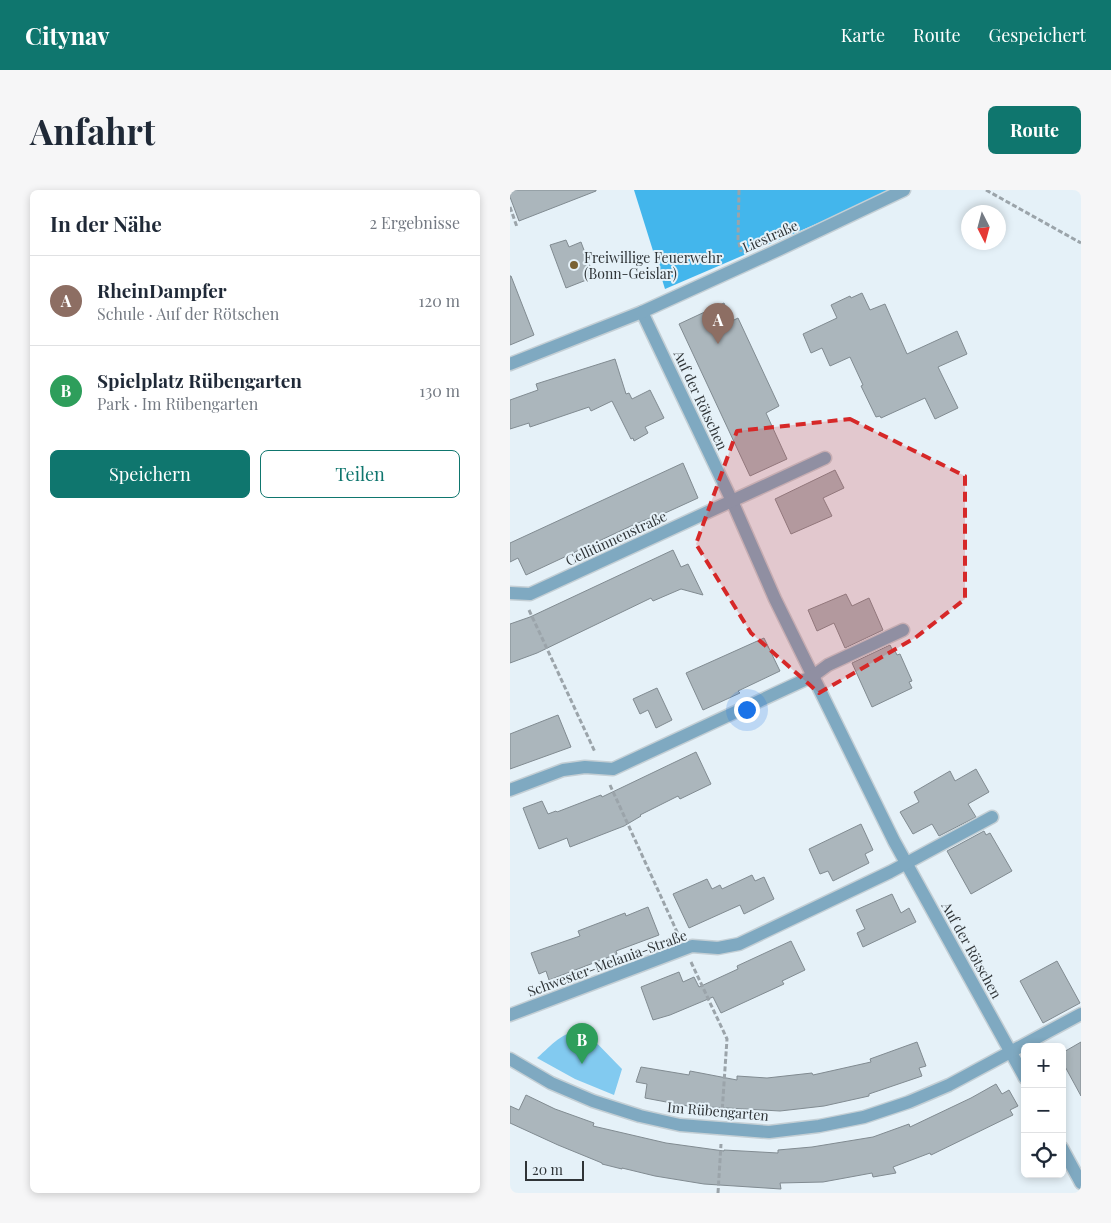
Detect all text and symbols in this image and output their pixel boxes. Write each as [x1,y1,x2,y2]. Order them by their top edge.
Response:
text: Citynav [25,19,110,51]
text: Karte [841,23,885,47]
text: Route [913,23,961,47]
text: Gespeichert [989,23,1086,47]
button: Route [988,106,1081,154]
text: Anfahrt [30,107,155,154]
north arrow [961,205,1006,250]
text: In der Nähe [50,209,162,237]
text: 2 Ergebnisse [369,212,460,233]
street label: Liestraße [739,215,801,257]
place label: Freiwillige Feuerwehr (Bonn-Geislar) [584,248,723,283]
marker: Freiwillige Feuerwehr (Bonn-Geislar) [568,259,580,271]
text: RheinDampfer [97,277,227,303]
text: A [61,290,71,311]
text: 120 m [419,290,460,311]
text: Schule · Auf der Rötschen [97,303,279,324]
pin: A [702,303,734,344]
street label: Auf der Rötschen [669,346,733,453]
text: Spielplatz Rübengarten [97,367,302,393]
text: B [61,380,71,401]
text: 130 m [419,380,460,401]
text: Park · Im Rübengarten [97,393,258,414]
button: Speichern [50,450,250,498]
button: Teilen [260,450,460,498]
street label: Cellitinnenstraße [562,506,670,570]
your location [734,697,760,723]
street label: Auf der Rötschen [937,897,1007,1002]
street label: Schwester-Melania-Straße [525,925,689,1001]
pin: B [566,1023,598,1064]
map controls [1021,1043,1066,1178]
button: + [1021,1043,1066,1088]
button: − [1021,1088,1066,1133]
street label: Im Rübengarten [666,1097,770,1125]
button: locate [1021,1133,1066,1178]
scale bar [525,1158,584,1181]
text: 20 m [532,1160,563,1179]

